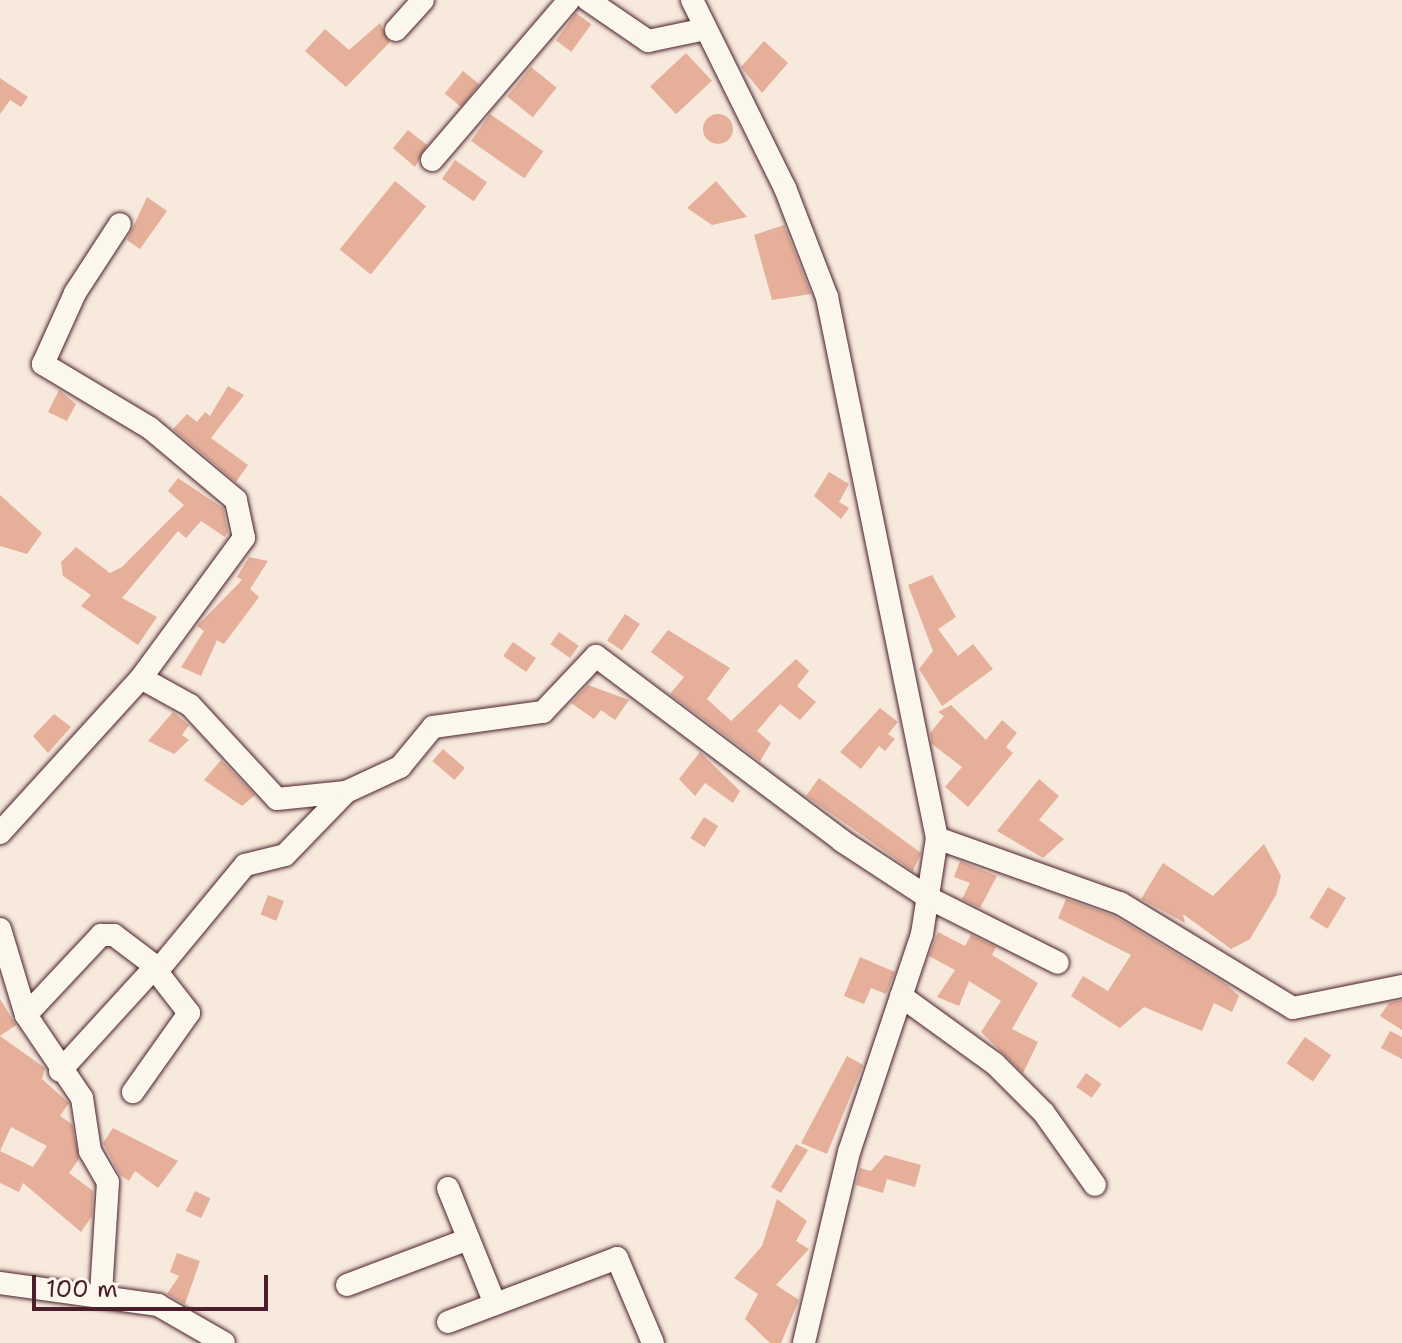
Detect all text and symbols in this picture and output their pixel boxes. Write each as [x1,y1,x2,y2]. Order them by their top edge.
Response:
scale bar [36,1259,272,1309]
text: 100 m [46,1273,118,1305]

